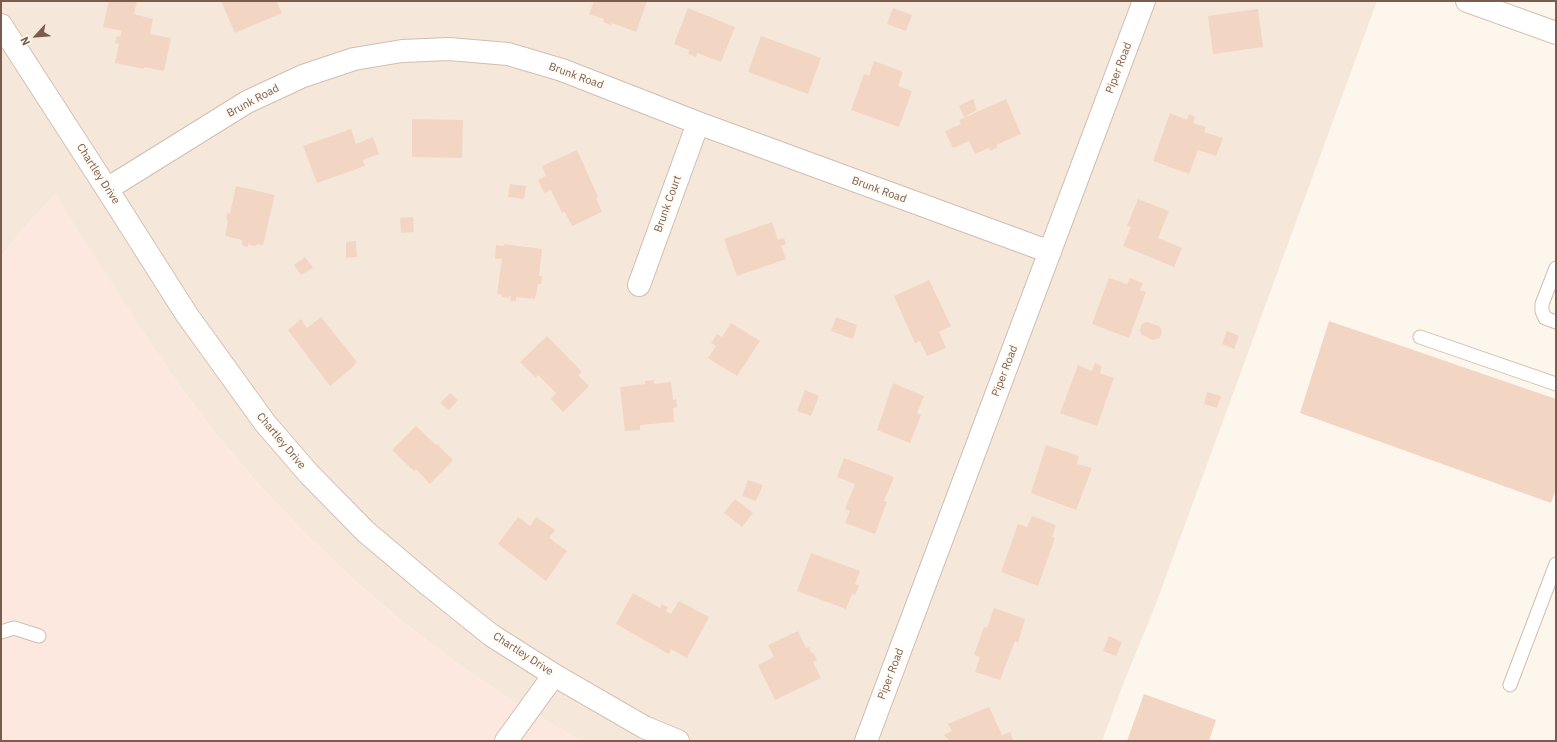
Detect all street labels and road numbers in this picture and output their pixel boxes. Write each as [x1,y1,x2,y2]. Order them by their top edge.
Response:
street label: Piper Road [1103,41,1135,95]
street label: Brunk Road [547,60,605,92]
street label: Brunk Road [225,82,281,120]
street label: Chartley Drive [74,141,122,207]
street label: Brunk Court [652,174,684,234]
street label: Brunk Road [850,174,908,206]
street label: Piper Road [989,344,1021,398]
street label: Chartley Drive [254,410,308,472]
street label: Chartley Drive [490,630,556,678]
street label: Piper Road [875,647,907,701]

